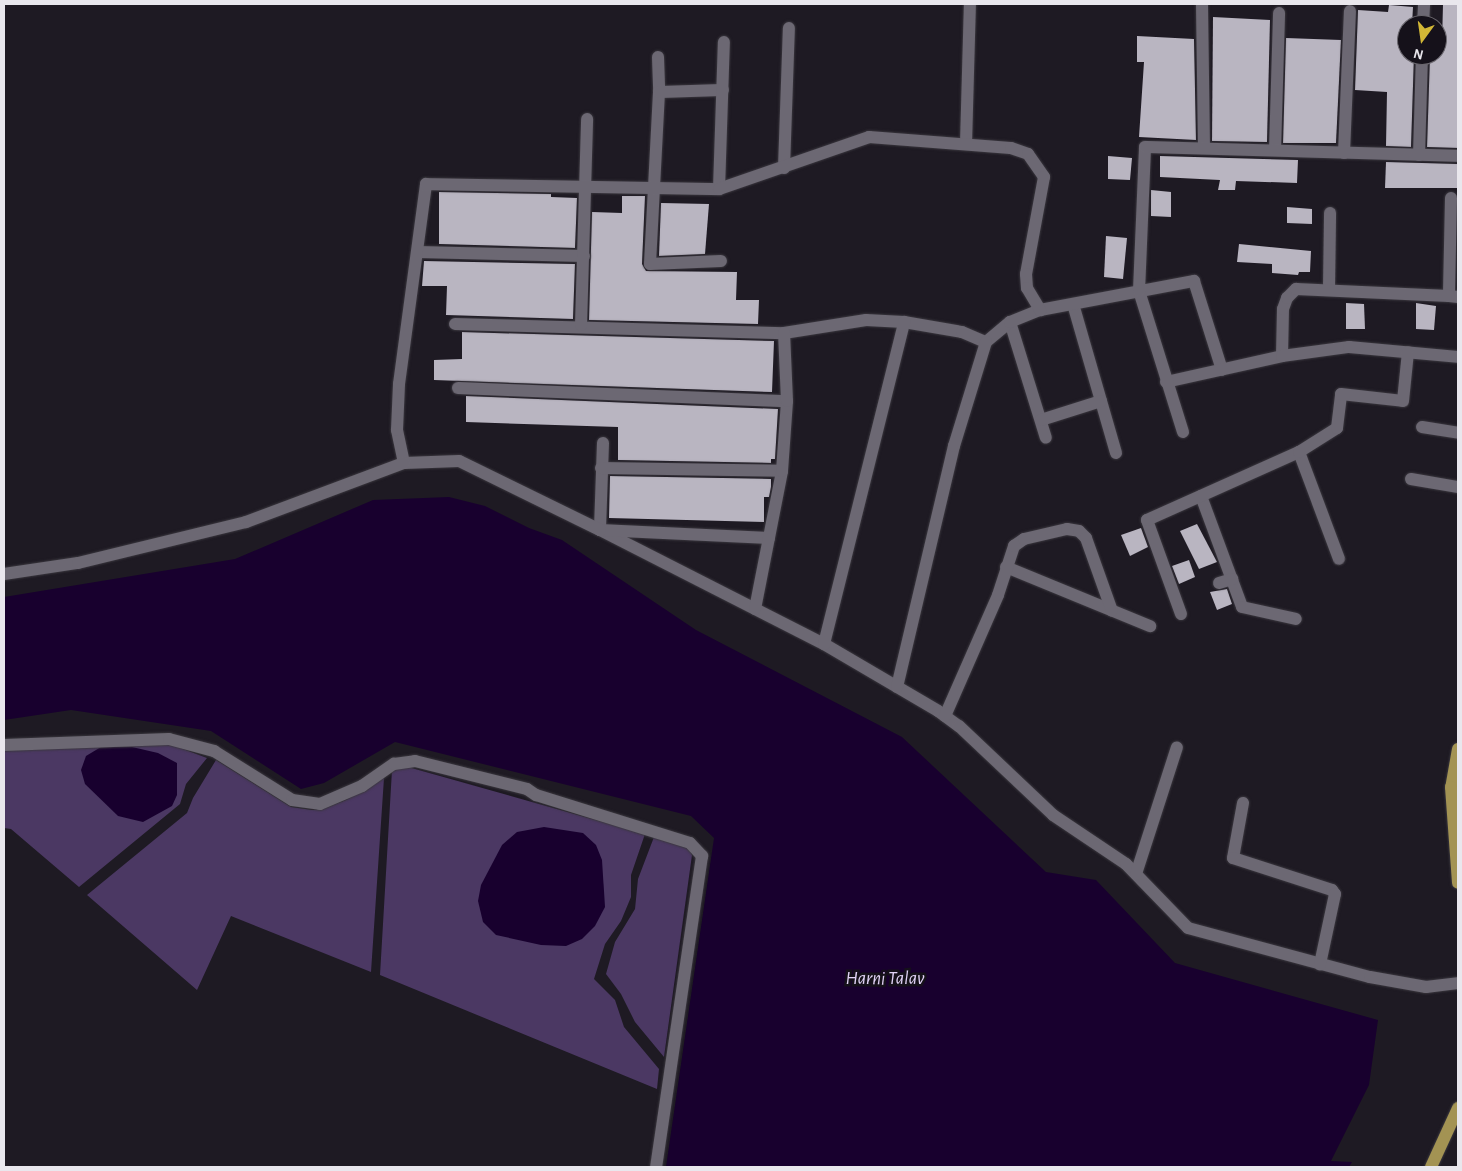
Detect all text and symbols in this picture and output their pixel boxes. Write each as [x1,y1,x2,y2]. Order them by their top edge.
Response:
north arrow [1397,15,1447,65]
text: N [1412,46,1425,62]
water label: Harni Talav [846,968,924,990]

